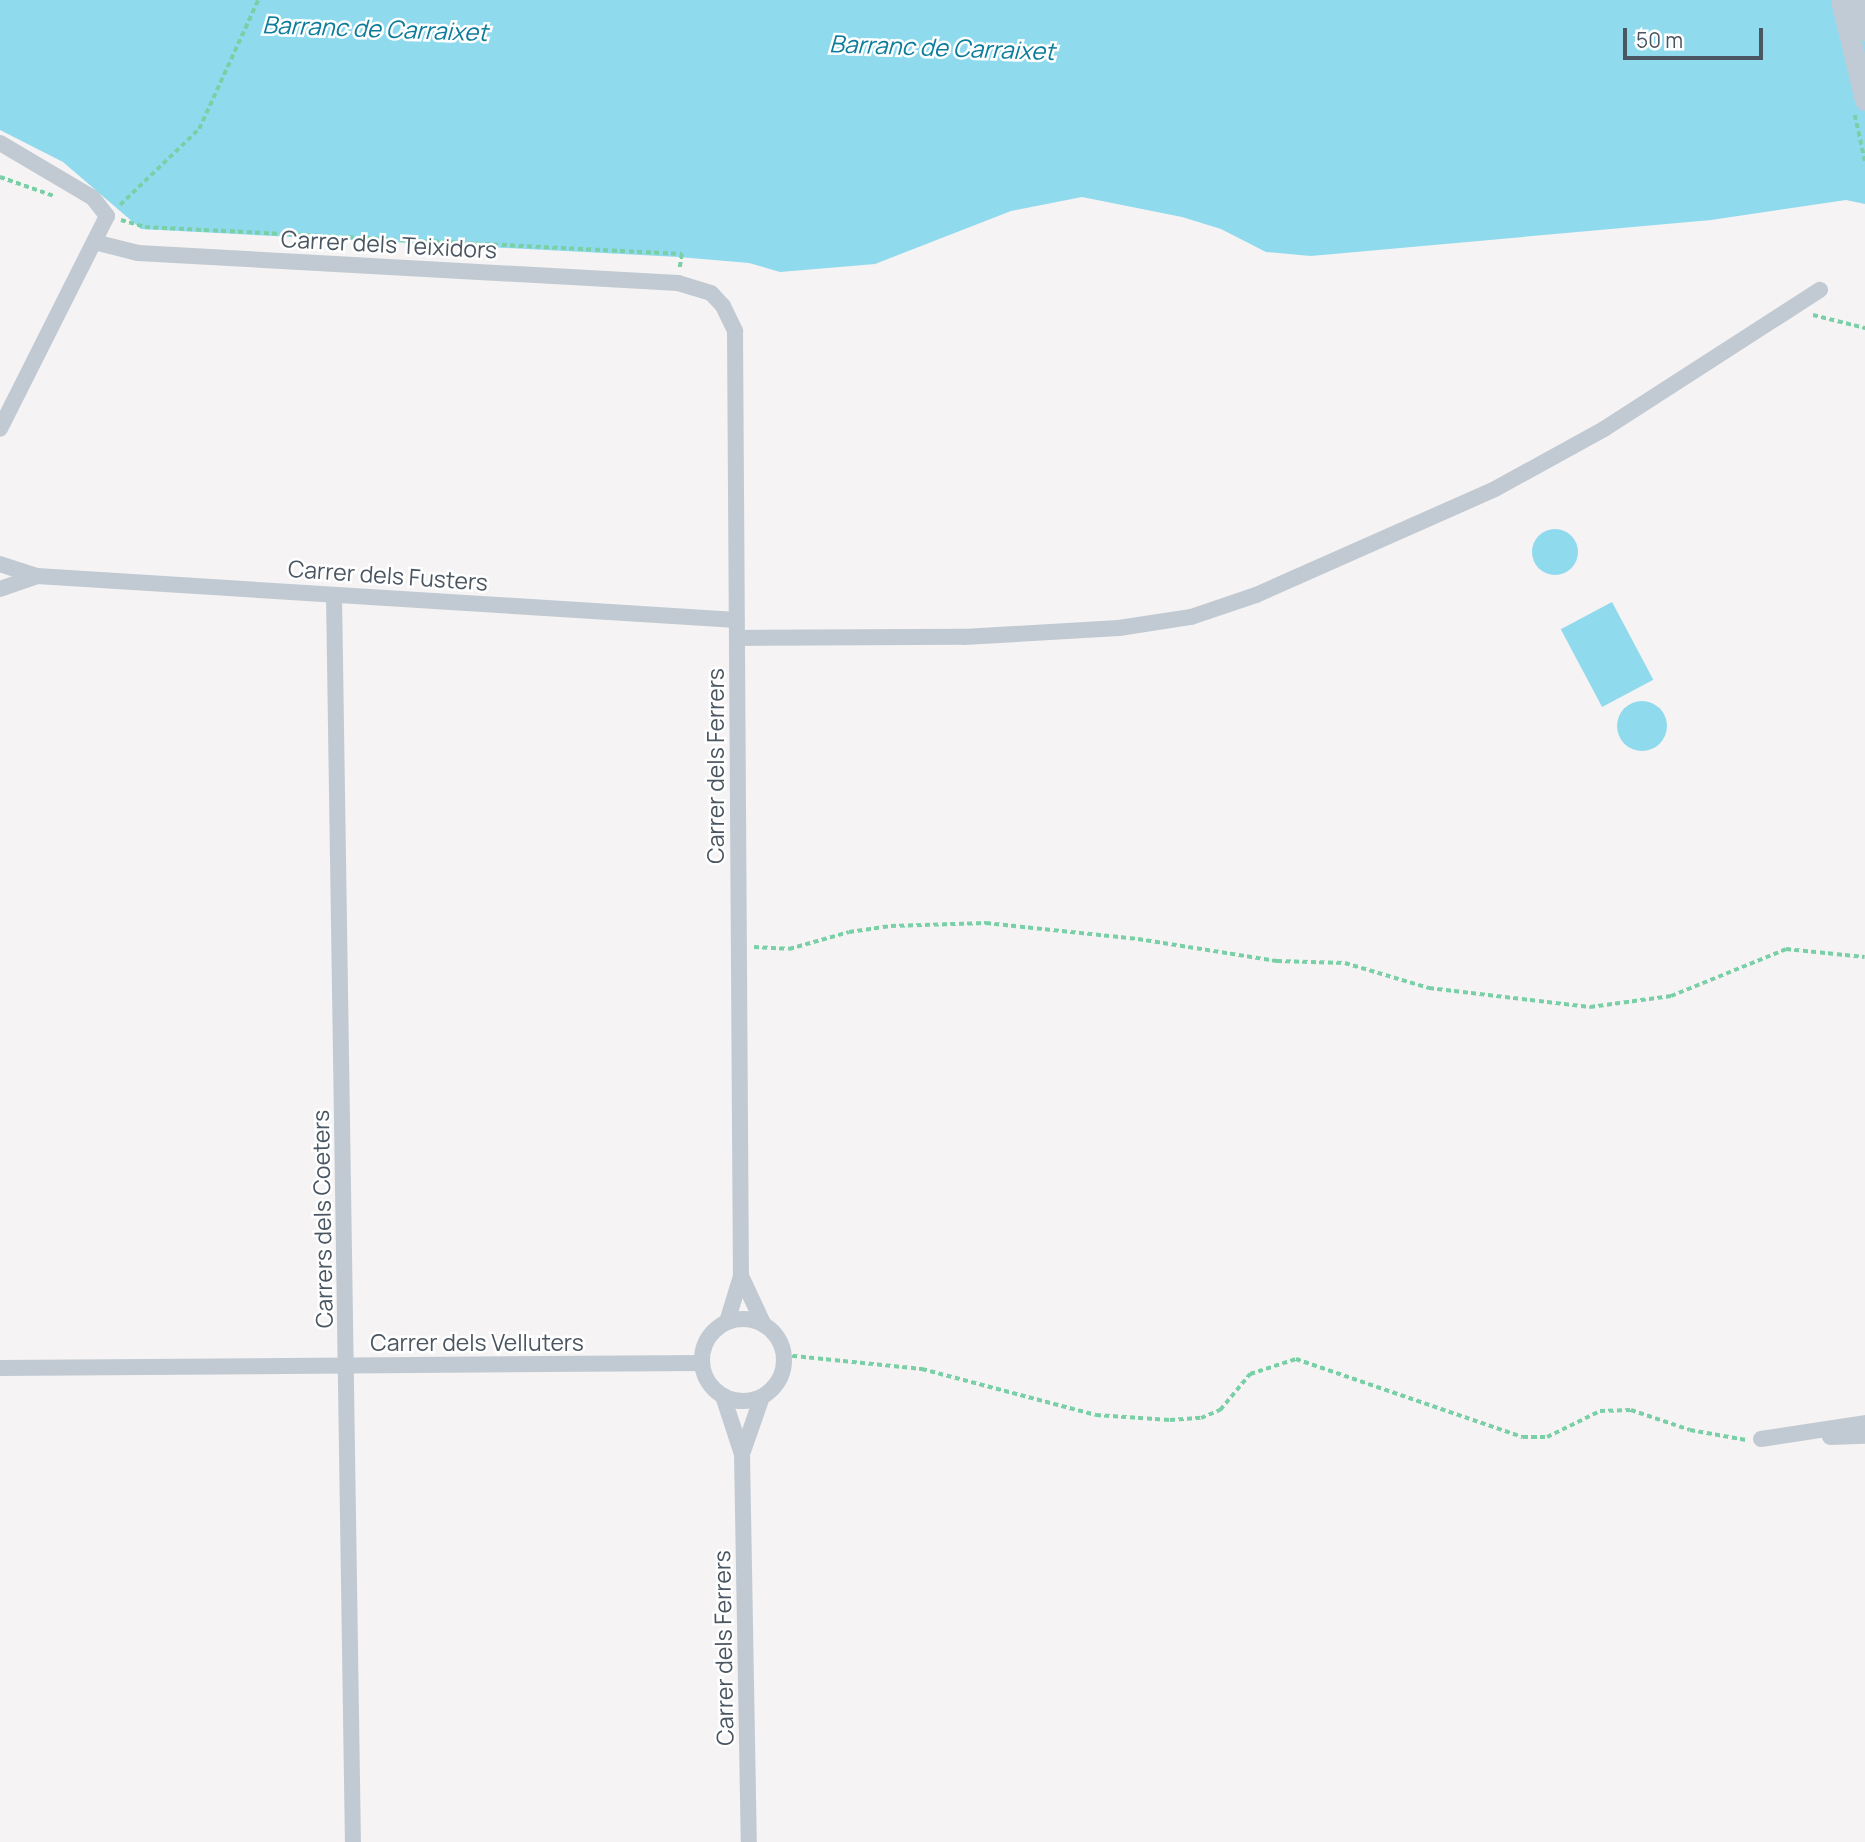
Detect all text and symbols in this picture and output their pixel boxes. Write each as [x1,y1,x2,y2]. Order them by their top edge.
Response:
water label: Barranc de Carraixet [262,10,488,46]
scale bar [1627,14,1767,58]
text: 50 m [1636,26,1683,54]
water label: Barranc de Carraixet [829,29,1055,65]
street label: Carrer dels Teixidors [280,225,498,263]
street label: Carrer dels Fusters [287,554,489,596]
street label: Carrer dels Ferrers [701,668,729,864]
street label: Carrers dels Coeters [306,1110,338,1328]
street label: Carrer dels Velluters [370,1328,584,1356]
street label: Carrer dels Ferrers [707,1550,739,1746]

